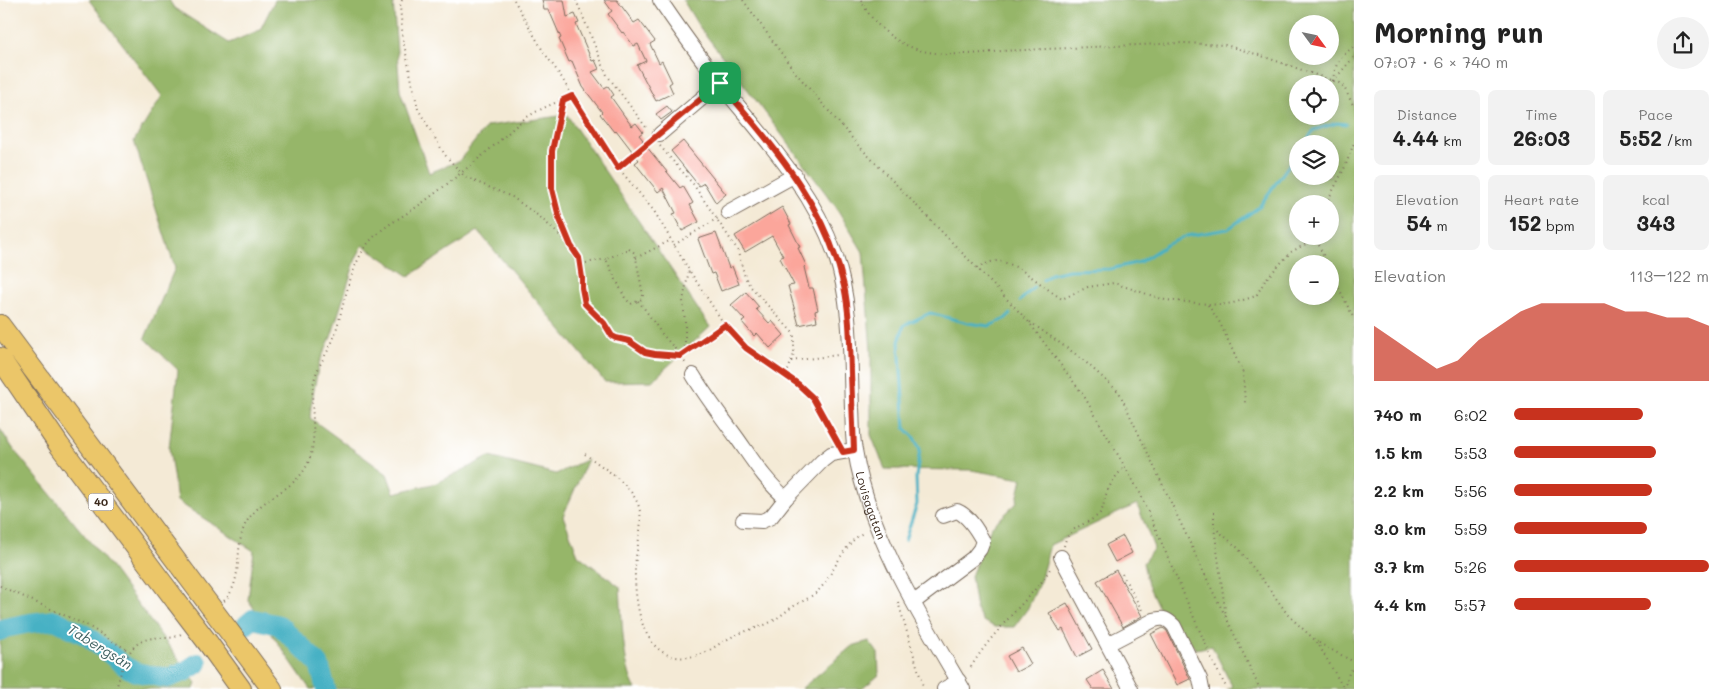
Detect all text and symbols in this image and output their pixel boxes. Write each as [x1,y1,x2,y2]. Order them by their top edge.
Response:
text: Morning run [1374,14,1543,50]
north arrow [1289,15,1339,65]
map controls [1289,15,1339,305]
button: share [1657,17,1709,69]
text: 07:07 · 6 × 740 m [1374,51,1508,72]
pin [699,62,741,104]
icon: arrive [706,69,734,97]
button: locate [1289,75,1339,125]
text: Distance [1397,105,1457,124]
text: Time [1526,105,1557,124]
text: Pace [1639,105,1673,124]
text: 4.44 [1392,124,1439,151]
text: 26:03 [1513,124,1570,151]
text: 5:52 [1619,124,1662,151]
text: km [1439,131,1462,150]
text: /km [1662,131,1693,150]
button: layers [1289,135,1339,185]
text: Elevation [1396,190,1459,209]
text: Heart rate [1504,190,1579,209]
text: kcal [1642,190,1670,209]
button: + [1289,195,1339,245]
text: 54 [1407,209,1432,236]
text: 152 [1508,209,1542,236]
text: 343 [1637,209,1675,236]
text: m [1432,216,1448,235]
text: bpm [1542,216,1575,235]
button: − [1289,255,1339,305]
text: Elevation [1374,265,1446,286]
text: 113–122 m [1629,265,1709,286]
text: 740 m [1374,404,1422,425]
text: 6:02 [1454,404,1487,425]
text: 1.5 km [1374,442,1422,463]
text: 5:53 [1454,442,1487,463]
street label: Lovisagatan [852,470,890,541]
text: 2.2 km [1374,480,1424,501]
text: 5:56 [1454,480,1487,501]
road number: 40 [88,494,114,511]
text: 3.0 km [1374,518,1426,539]
text: 5:59 [1454,518,1487,539]
text: 3.7 km [1374,556,1425,577]
text: 5:26 [1454,556,1487,577]
text: 4.4 km [1374,594,1426,615]
text: 5:57 [1454,594,1487,615]
water label: Tabergsån [64,619,136,674]

